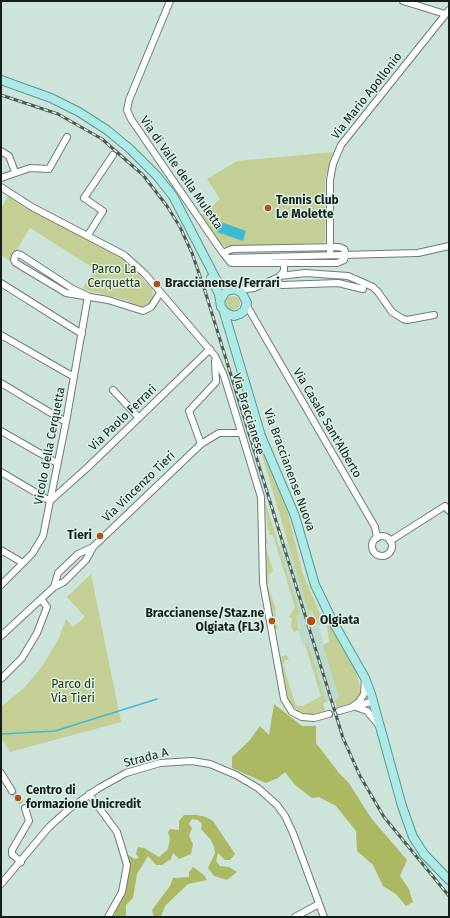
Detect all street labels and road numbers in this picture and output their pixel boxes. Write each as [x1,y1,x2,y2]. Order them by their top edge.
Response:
street label: Via Mario Apollonio [329,50,405,142]
street label: Via di Valle della Muletta [136,114,226,232]
street label: Via Casale Sant'Alberto [290,366,364,480]
street label: Via Braccianese [229,371,267,457]
street label: Via Paolo Ferrari [86,382,160,454]
street label: Vicolo della Cerquetta [32,386,68,506]
street label: Via Braccianense Nuova [260,407,318,533]
street label: Via Vincenzo Tieri [100,449,178,525]
street label: Strada A [122,745,170,771]

